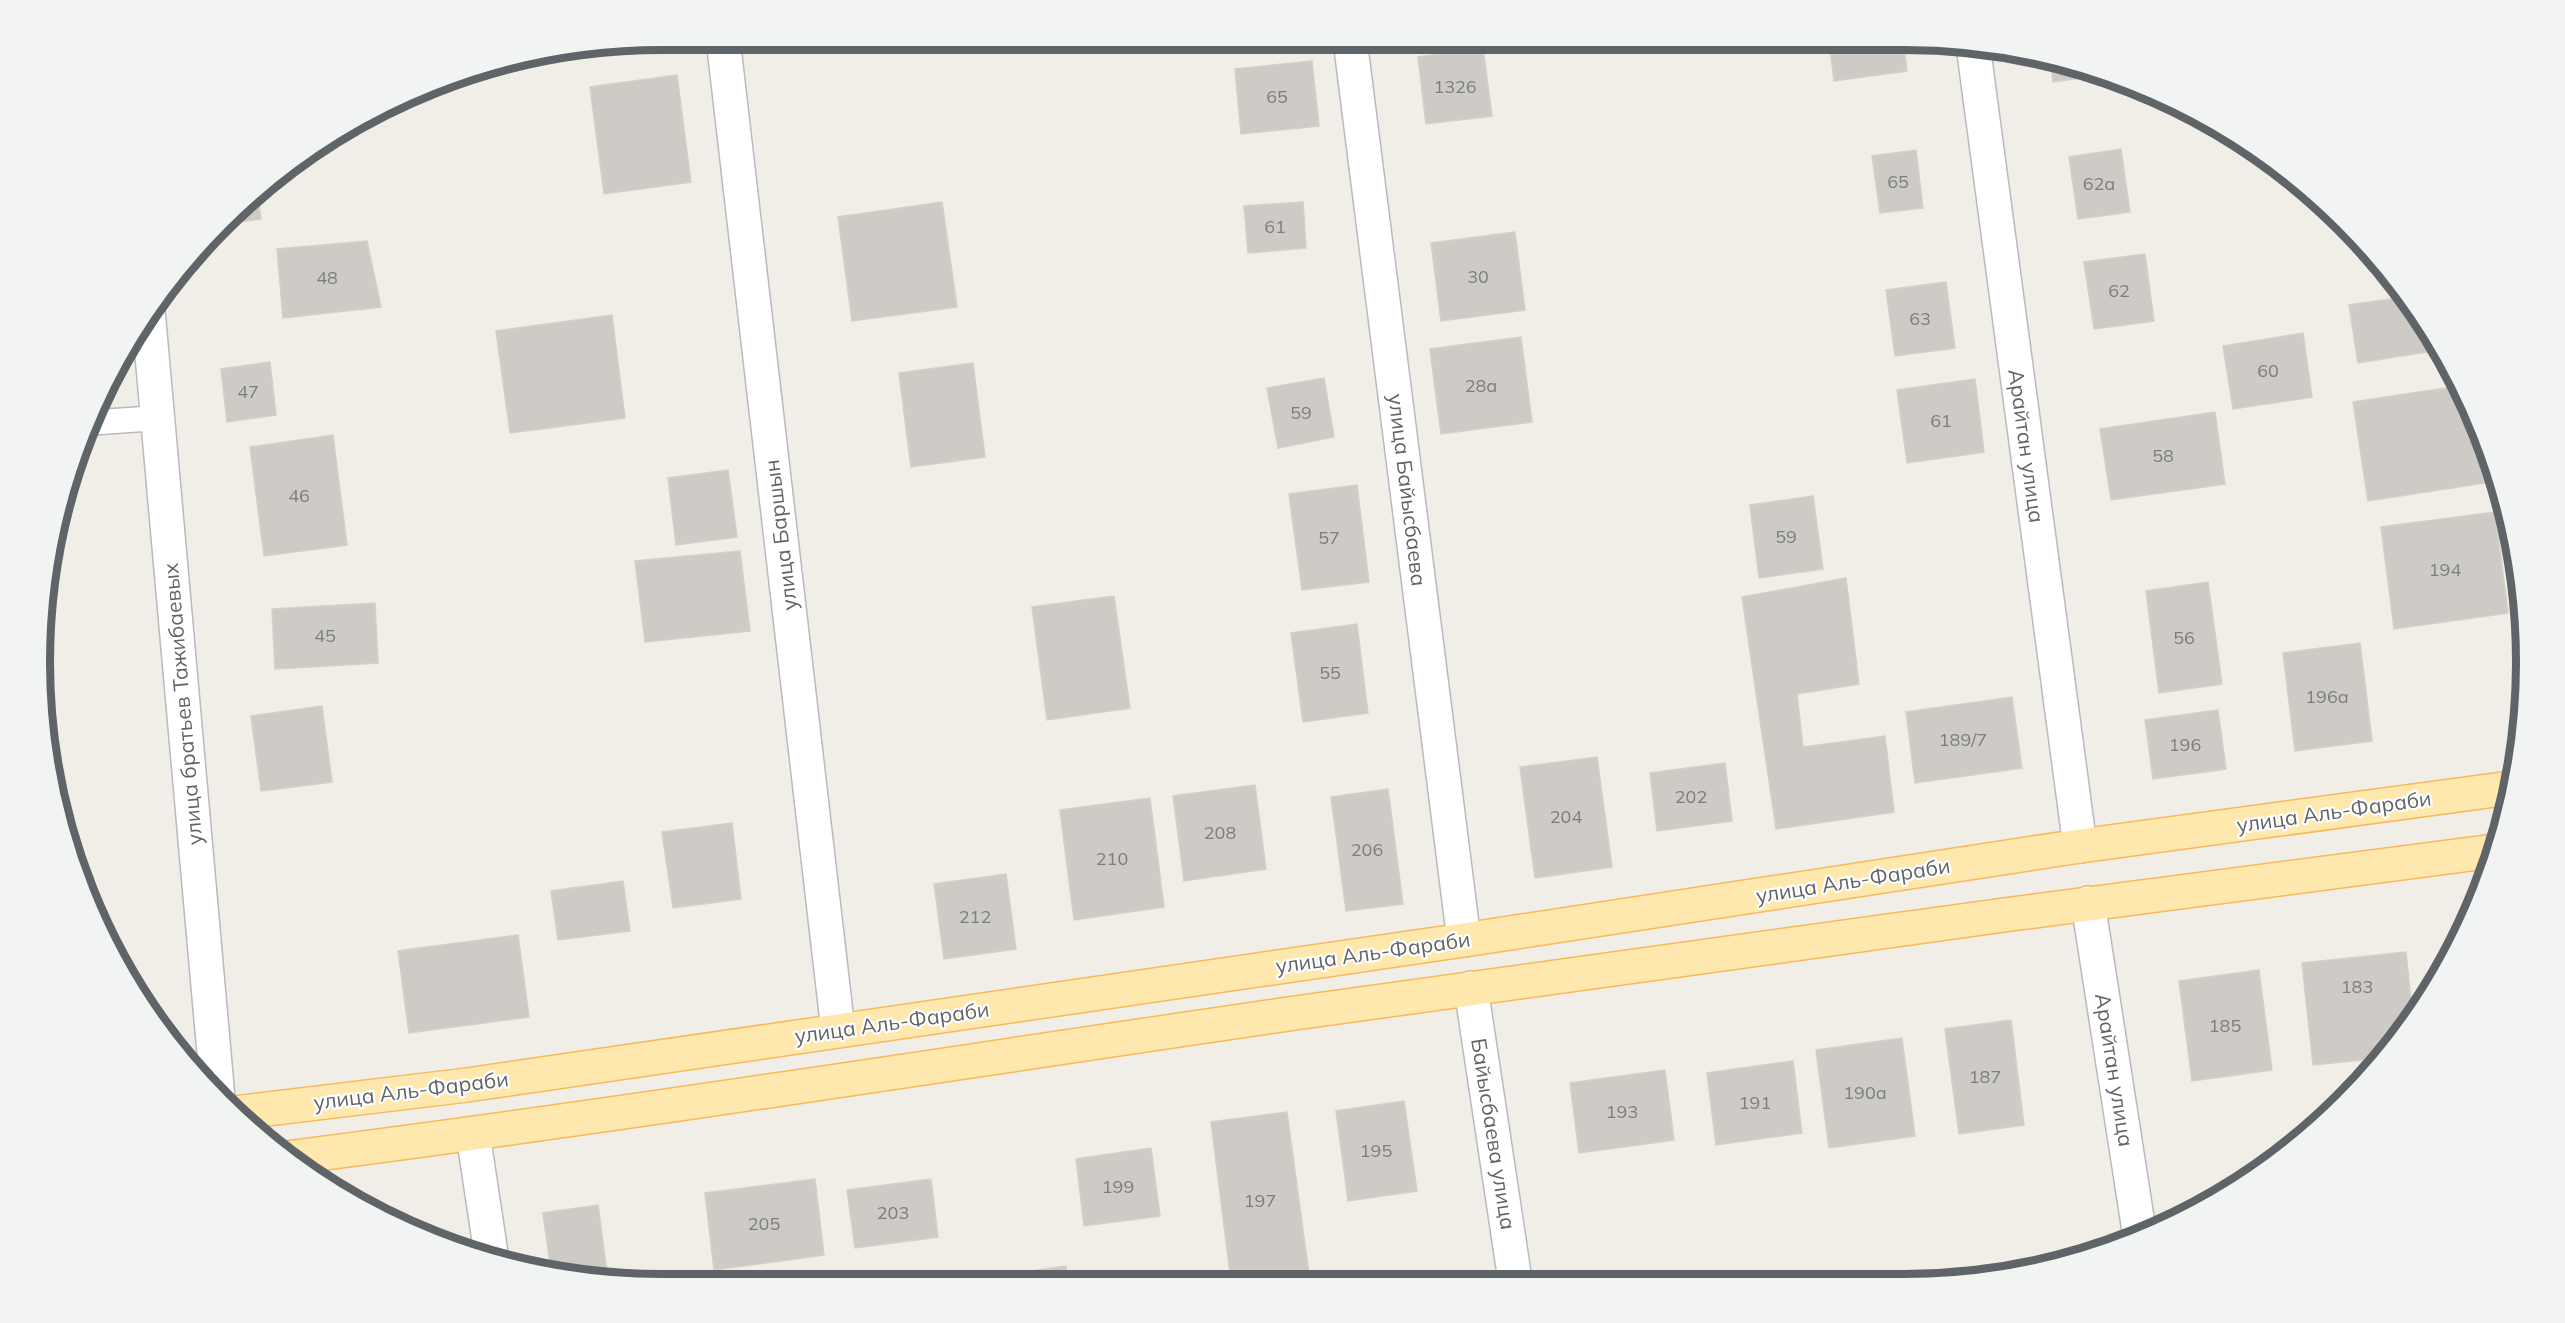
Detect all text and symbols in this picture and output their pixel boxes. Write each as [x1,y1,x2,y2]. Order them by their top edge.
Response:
house number: 1326 [1433,75,1477,98]
house number: 65 [1266,85,1288,108]
house number: 65 [1887,170,1909,193]
house number: 62а [2083,172,2115,195]
house number: 61 [1264,215,1286,238]
house number: 30 [1467,265,1489,288]
house number: 48 [316,266,338,289]
house number: 62 [2108,279,2130,302]
house number: 63 [1909,307,1931,330]
house number: 60 [2257,359,2279,382]
street label: Арайтан улица [2003,367,2051,524]
house number: 28а [1465,374,1497,397]
house number: 47 [237,380,259,403]
street label: улица Байысбаева [1383,392,1433,588]
house number: 59 [1290,401,1312,424]
house number: 61 [1930,409,1952,432]
house number: 58 [2152,444,2174,467]
street label: улица Баршын [758,458,802,612]
house number: 46 [288,484,310,507]
house number: 59 [1775,525,1797,548]
house number: 57 [1318,526,1340,549]
house number: 194 [2429,558,2461,581]
street label: улица братьев Тажибаевых [157,561,207,846]
house number: 45 [314,624,336,647]
house number: 56 [2173,626,2195,649]
house number: 55 [1319,661,1341,684]
house number: 196а [2305,685,2349,708]
house number: 189/7 [1939,728,1987,751]
house number: 196 [2169,733,2201,756]
street label: улица Аль-Фараби [2235,784,2433,838]
house number: 202 [1675,785,1707,808]
house number: 204 [1550,805,1582,828]
house number: 208 [1204,821,1236,844]
house number: 206 [1351,838,1383,861]
house number: 210 [1096,847,1128,870]
street label: улица Аль-Фараби [1754,852,1952,908]
house number: 212 [959,905,991,928]
street label: улица Аль-Фараби [1274,925,1472,979]
house number: 183 [2341,975,2373,998]
street label: Арайтан улица [2090,991,2140,1149]
street label: улица Аль-Фараби [793,995,991,1049]
house number: 185 [2209,1014,2241,1037]
street label: Байысбаева улица [1466,1036,1522,1231]
street label: улица Аль-Фараби [312,1065,510,1115]
house number: 187 [1969,1065,2001,1088]
house number: 190а [1843,1081,1887,1104]
house number: 191 [1739,1091,1771,1114]
house number: 193 [1606,1100,1638,1123]
house number: 195 [1360,1139,1392,1162]
house number: 199 [1102,1175,1134,1198]
house number: 197 [1244,1189,1276,1212]
house number: 203 [877,1201,909,1224]
house number: 205 [748,1212,780,1235]

